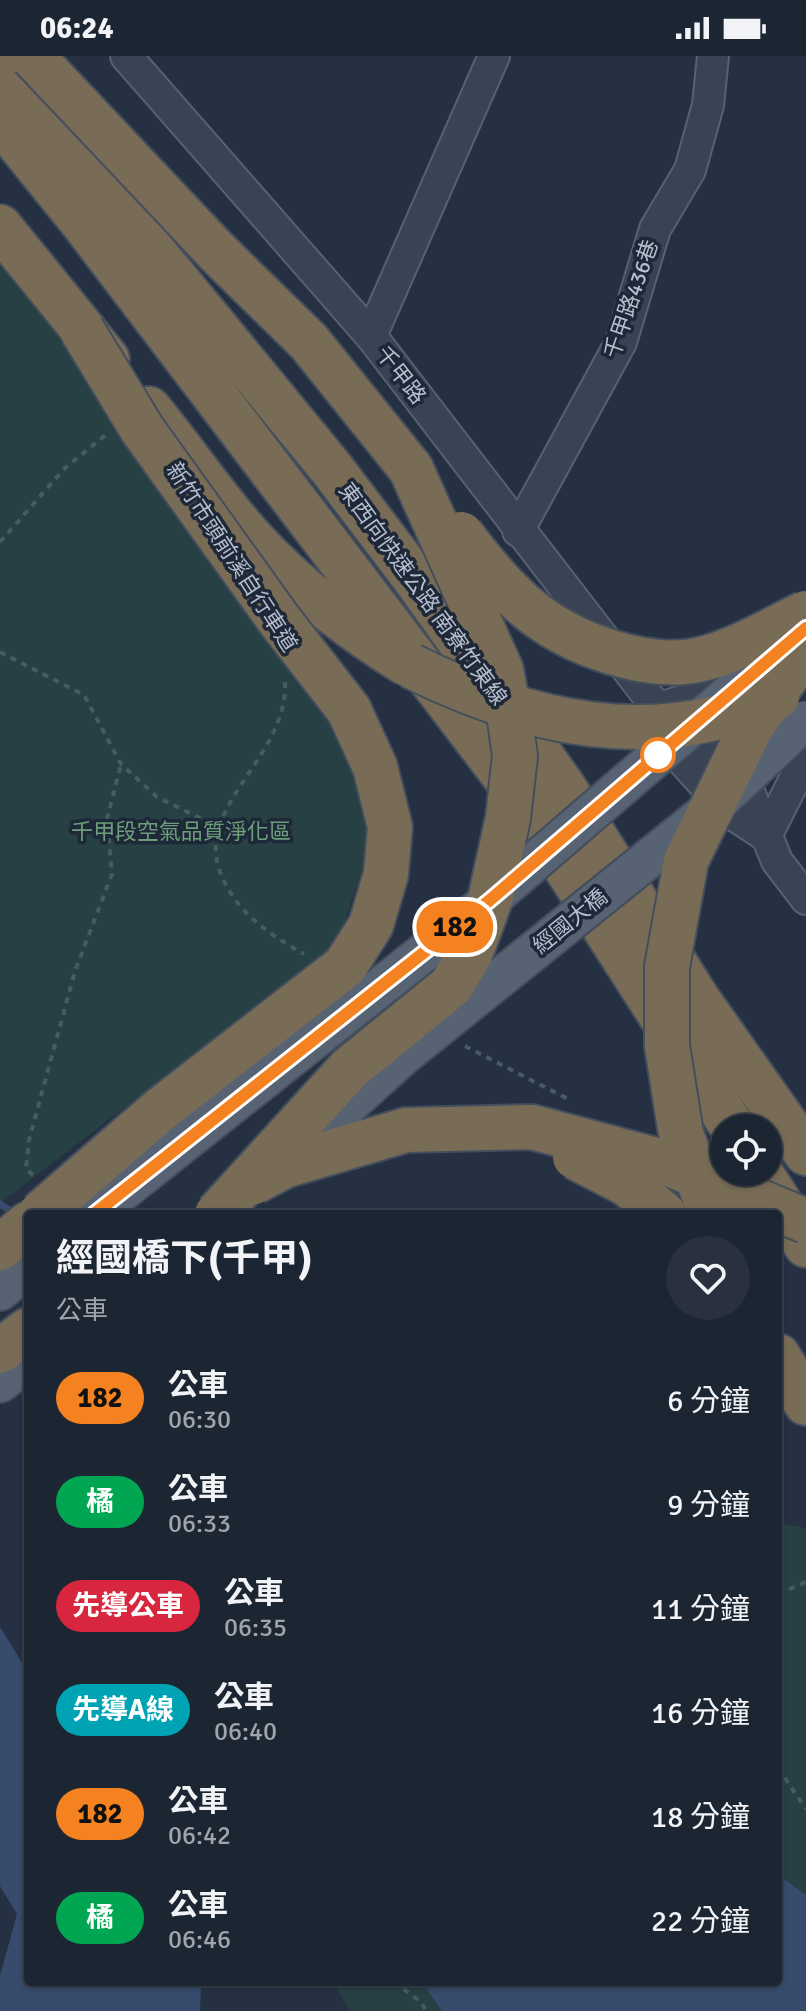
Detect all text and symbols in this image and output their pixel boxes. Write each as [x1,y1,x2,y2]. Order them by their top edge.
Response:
text: 06:24 [40,10,114,47]
street label: 千甲路436巷 [598,236,664,362]
street label: 千甲路 [370,341,432,409]
street label: 新竹市頭前溪自行車道 [161,457,303,657]
street label: 東西向快速公路 南寮竹東線 [333,477,513,711]
unlabelled marker [641,738,675,772]
park label: 千甲段空氣品質淨化區 [71,818,291,845]
street label: 經國大橋 [527,883,613,959]
line badge: 182 [409,901,501,953]
text: 182 [432,910,478,944]
map controls [710,1114,782,1186]
button: locate [710,1114,782,1186]
text: 經國橋下(千甲) [56,1235,313,1282]
button: heart [666,1236,750,1320]
text: 公車 [56,1295,108,1327]
text: 公車 [168,1367,228,1404]
text: 182 [77,1381,123,1415]
text: 6 分鐘 [667,1383,750,1420]
text: 06:30 [168,1404,231,1436]
text: 公車 [168,1471,228,1508]
text: 橘 [86,1485,114,1519]
text: 9 分鐘 [667,1487,750,1524]
text: 06:33 [168,1508,231,1540]
text: 公車 [224,1575,284,1612]
text: 先導公車 [72,1589,184,1623]
text: 11 分鐘 [651,1591,750,1628]
text: 06:35 [224,1612,287,1644]
text: 公車 [214,1679,274,1716]
text: 先導A線 [72,1693,174,1727]
text: 16 分鐘 [651,1695,750,1732]
text: 06:40 [214,1716,277,1748]
text: 公車 [168,1783,228,1820]
text: 182 [77,1797,123,1831]
text: 18 分鐘 [651,1799,750,1836]
text: 06:42 [168,1820,231,1852]
text: 公車 [168,1887,228,1924]
text: 橘 [86,1901,114,1935]
text: 22 分鐘 [651,1903,750,1940]
text: 06:46 [168,1924,231,1956]

